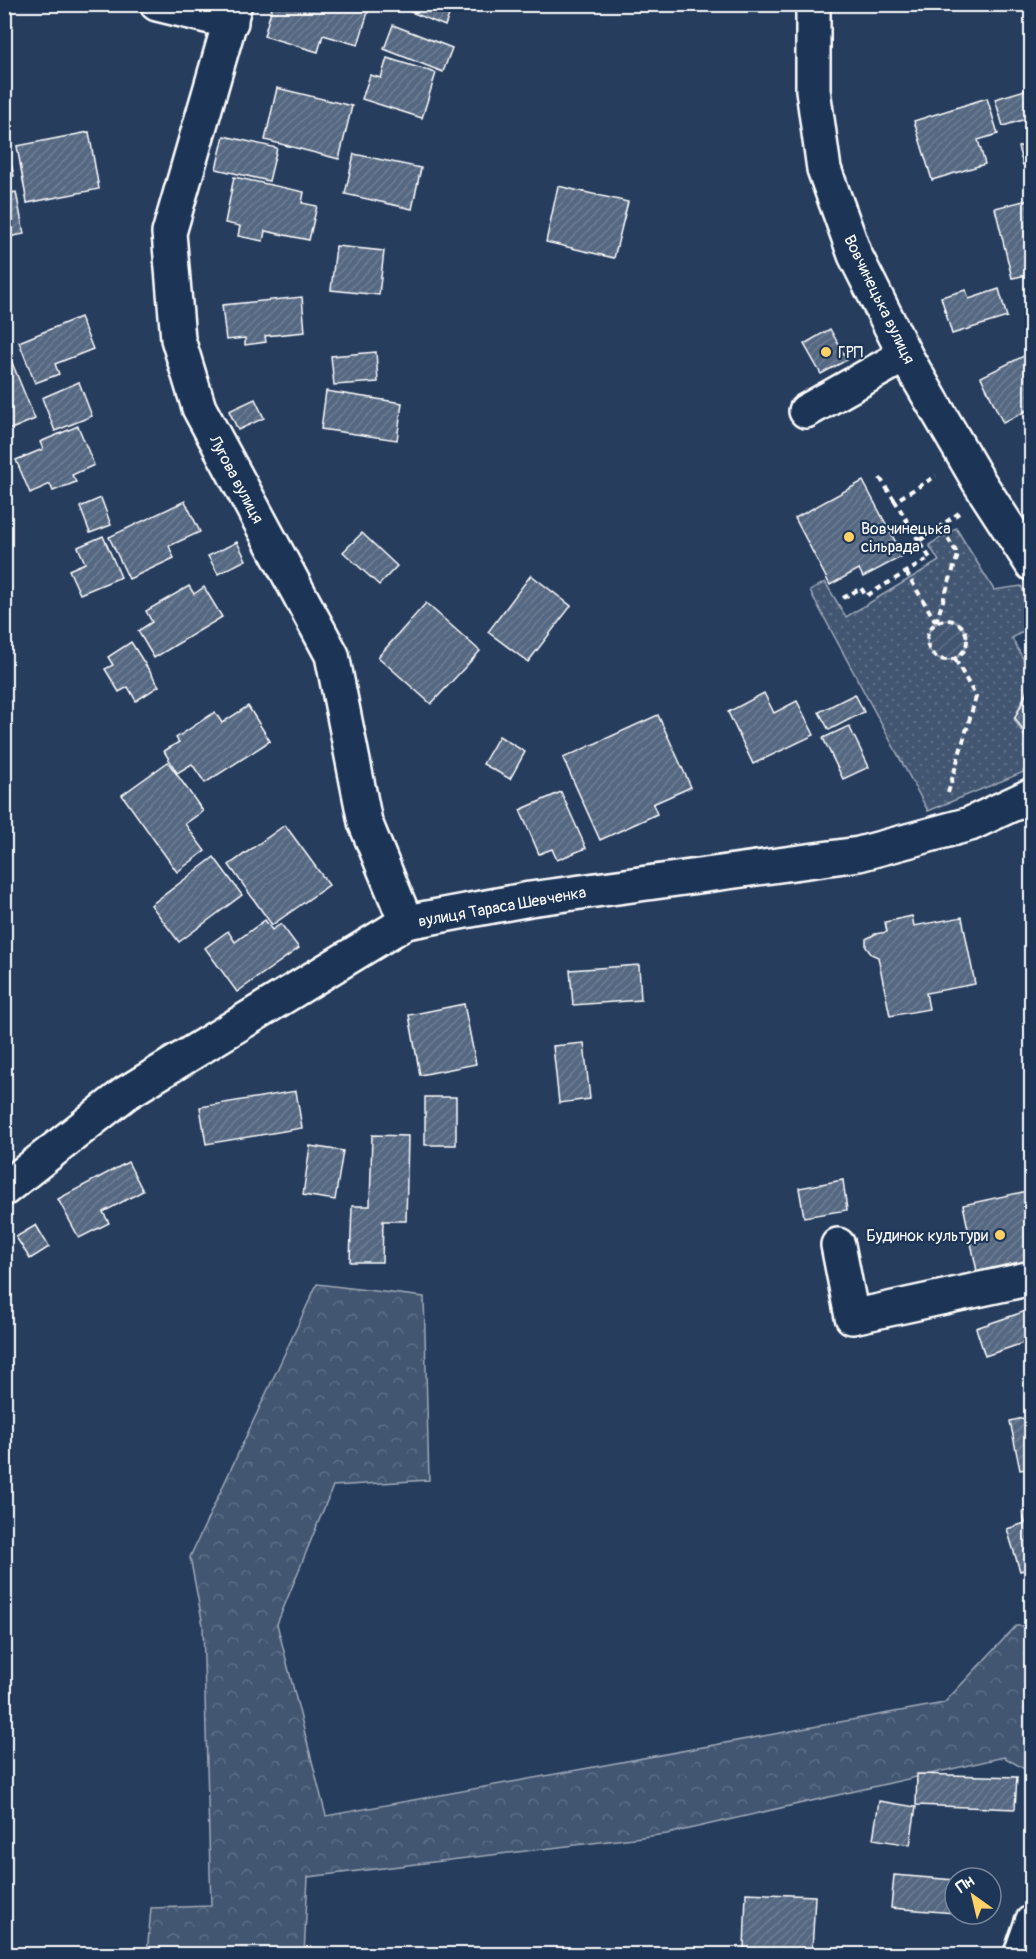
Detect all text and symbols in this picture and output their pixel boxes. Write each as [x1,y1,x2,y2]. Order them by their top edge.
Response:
street label: Вовчинецька вулиця [839,232,919,367]
place label: ГРП [838,343,864,363]
marker: ГРП [819,345,833,359]
street label: Лугова вулиця [204,431,268,527]
place label: Вовчинецька сільрада [861,519,951,557]
marker: Вовчинецька сільрада [842,530,856,544]
street label: вулиця Тараса Шевченка [417,882,588,932]
place label: Будинок культури [866,1226,988,1246]
marker: Будинок культури [993,1228,1007,1242]
north arrow [943,1866,1003,1926]
text: Пн [952,1871,978,1898]

